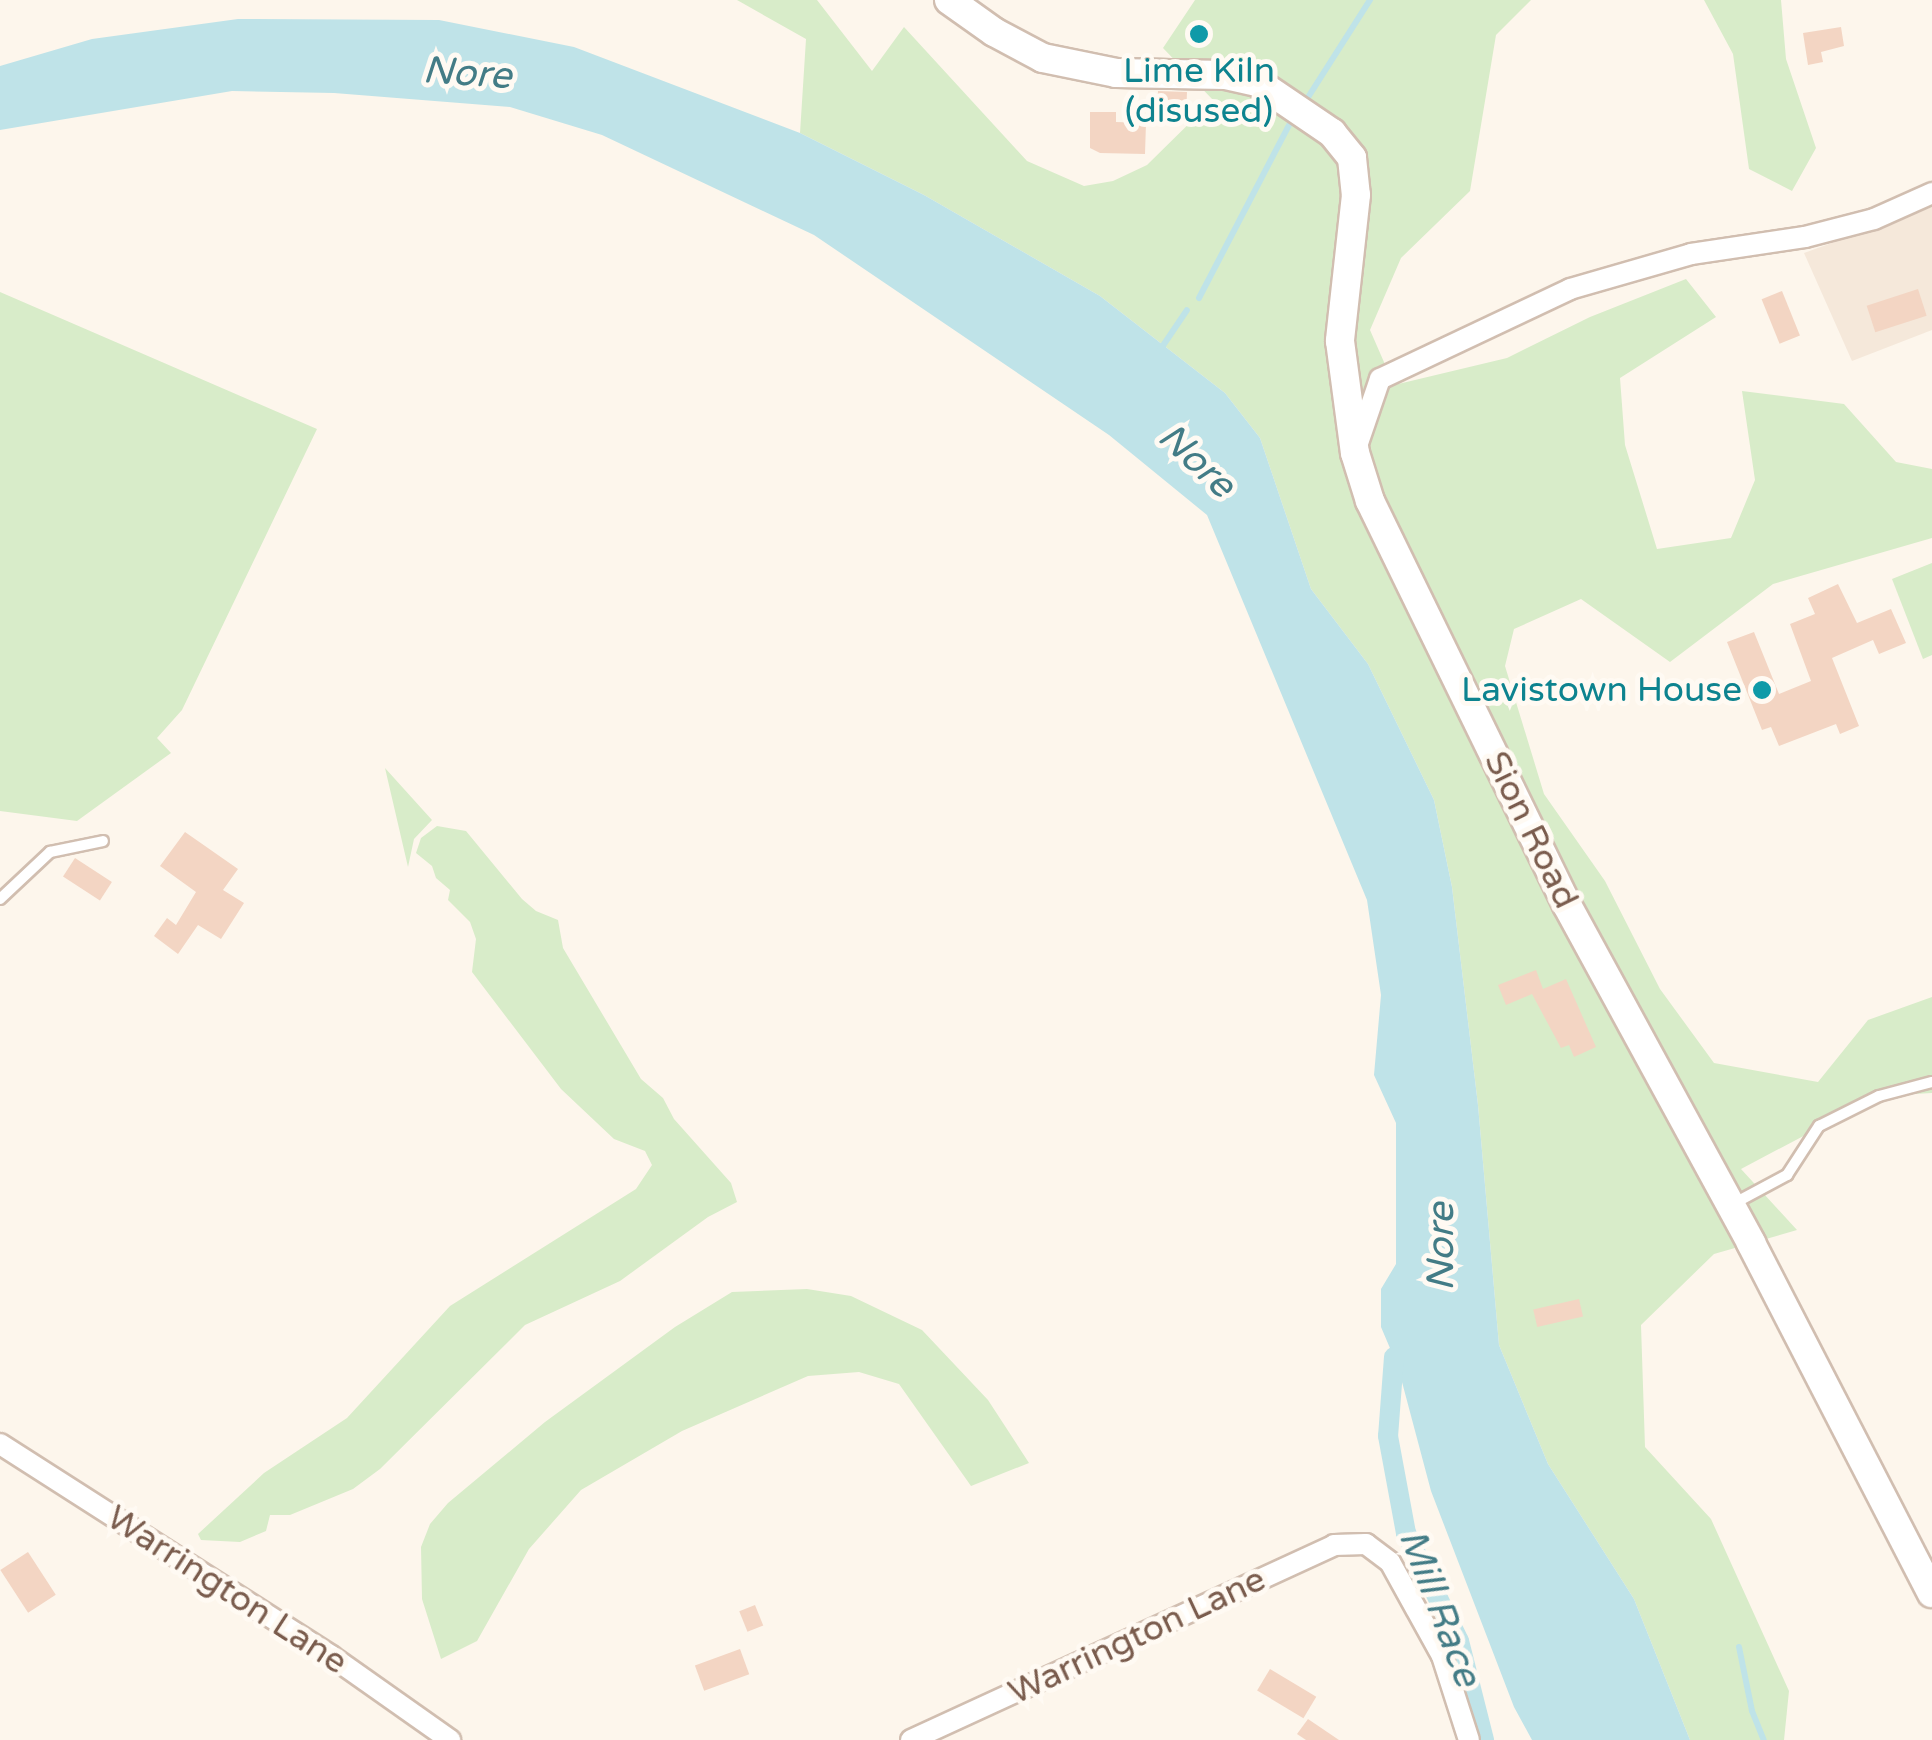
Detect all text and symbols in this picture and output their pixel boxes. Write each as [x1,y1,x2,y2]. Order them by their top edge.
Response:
marker: Lime Kiln (disused) [1188,23,1210,45]
water label: Nore [421,48,513,100]
place label: Lime Kiln (disused) [1123,50,1275,132]
water label: Nore [1148,414,1244,508]
place label: Lavistown House [1461,669,1742,711]
marker: Lavistown House [1751,679,1773,701]
street label: Sion Road [1475,745,1587,915]
water label: Nore [1419,1203,1465,1291]
street label: Warrington Lane [99,1497,355,1683]
water label: Mill Race [1388,1523,1490,1693]
street label: Warrington Lane [1002,1558,1272,1714]

